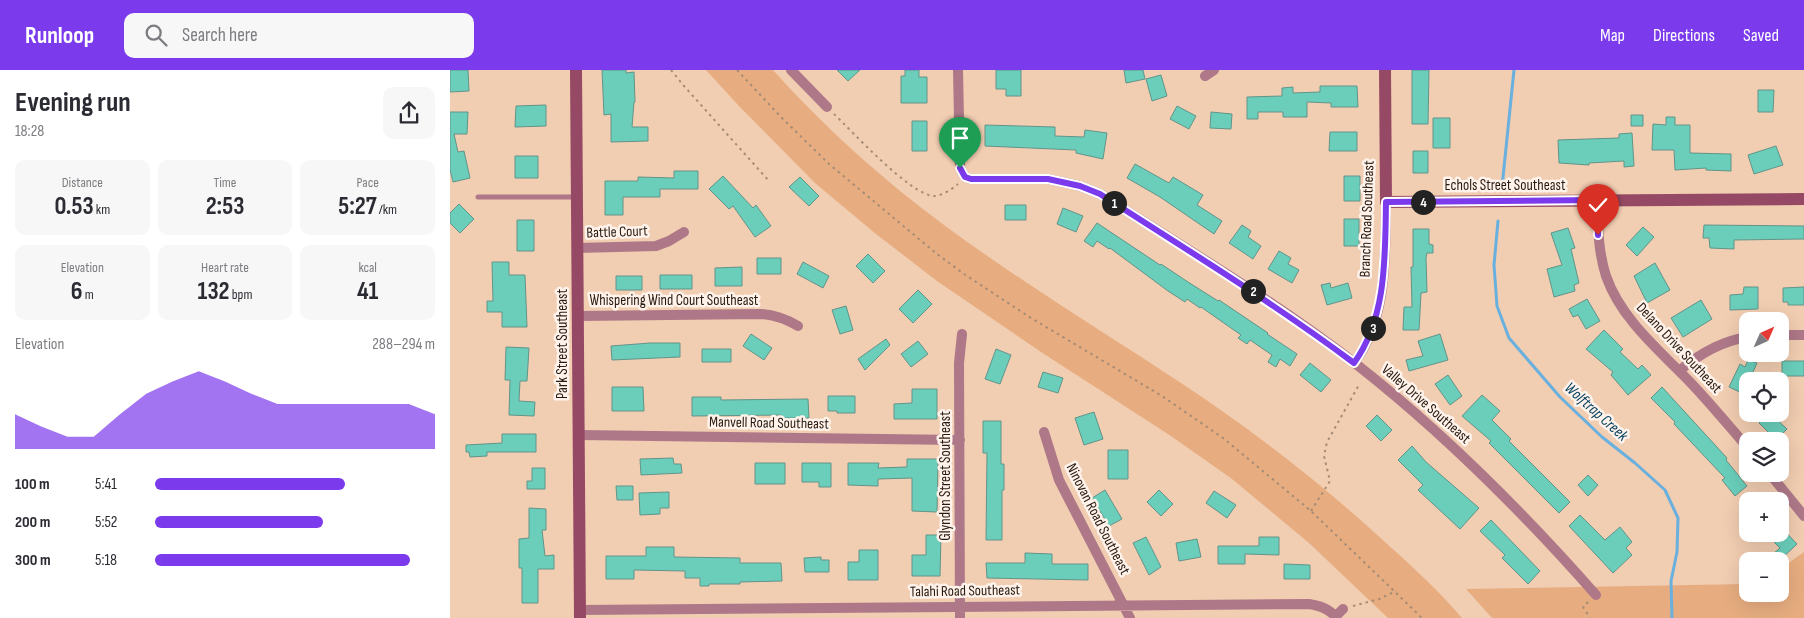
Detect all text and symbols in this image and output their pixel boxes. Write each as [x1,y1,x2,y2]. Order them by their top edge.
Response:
search box [124,13,474,58]
text: Runloop [25,21,94,50]
icon: search [142,21,170,49]
text: Search here [182,24,258,47]
text: Map [1600,25,1625,46]
text: Directions [1653,25,1715,46]
text: Saved [1743,25,1779,46]
text: Evening run [15,86,131,119]
button: share [383,87,435,139]
pin [939,117,981,168]
text: 18:28 [15,122,44,141]
icon: arrive [946,124,974,152]
street label: Branch Road Southeast [1355,160,1379,278]
text: Distance [62,174,103,191]
text: Time [214,174,236,191]
text: Pace [357,174,379,191]
street label: Echols Street Southeast [1444,176,1566,195]
pin [1577,184,1619,235]
pin: 1 [1102,190,1126,216]
pin: 4 [1410,190,1436,214]
text: 0.53 [54,191,94,222]
text: 2:53 [206,191,244,222]
text: 5:27 [338,191,377,222]
icon: check [1584,191,1612,219]
text: 4 [1420,194,1427,211]
text: 1 [1112,195,1117,212]
text: km [94,201,110,218]
text: /km [377,201,397,218]
street label: Battle Court [586,221,649,243]
text: Elevation [61,259,104,276]
text: Heart rate [201,259,249,276]
text: kcal [358,259,377,276]
text: 6 [71,276,83,307]
text: 132 [198,276,230,307]
text: 41 [357,276,378,307]
pin: 2 [1240,278,1266,304]
text: 2 [1250,283,1257,300]
text: m [83,286,94,303]
text: bpm [230,286,252,303]
street label: Park Street Southeast [553,289,572,399]
street label: Whispering Wind Court Southeast [590,291,759,310]
street label: Delano Drive Southeast [1632,299,1726,398]
north arrow [1739,312,1789,362]
map controls [1739,312,1789,602]
pin: 3 [1360,316,1386,340]
text: 3 [1370,320,1377,337]
text: Elevation [15,335,64,354]
text: 288–294 m [372,335,435,354]
street label: Valley Drive Southeast [1378,360,1475,448]
button: locate [1739,372,1789,422]
water label: Wolftrap Creek [1560,379,1632,446]
street label: Glyndon Street Southeast [936,411,955,541]
street label: Manvell Road Southeast [709,412,829,434]
button: layers [1739,432,1789,482]
street label: Ninovan Road Southeast [1062,460,1134,578]
text: 100 m [15,475,50,494]
text: 5:41 [95,475,117,494]
button: + [1739,492,1789,542]
text: 200 m [15,513,50,532]
text: 5:52 [95,513,117,532]
text: 300 m [15,551,51,570]
text: 5:18 [95,551,117,570]
button: − [1739,552,1789,602]
street label: Talahi Road Southeast [910,581,1021,601]

